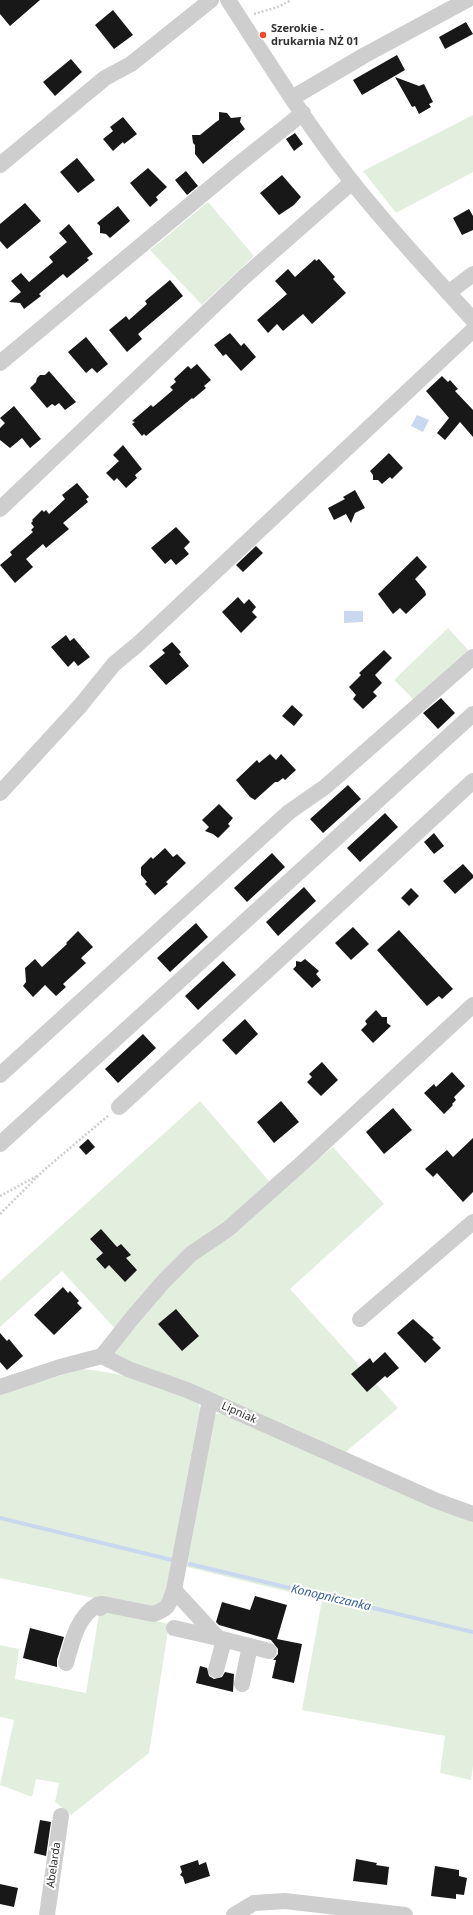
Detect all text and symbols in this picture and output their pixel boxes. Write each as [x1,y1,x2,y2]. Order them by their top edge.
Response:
place label: Szerokie - drukarnia NŻ 01 [271,22,359,48]
marker: Szerokie - drukarnia NŻ 01 [258,30,268,40]
street label: Lipniak [219,1399,259,1427]
water label: Konopniczanka [290,1582,372,1614]
street label: Abelarda [44,1841,64,1889]

